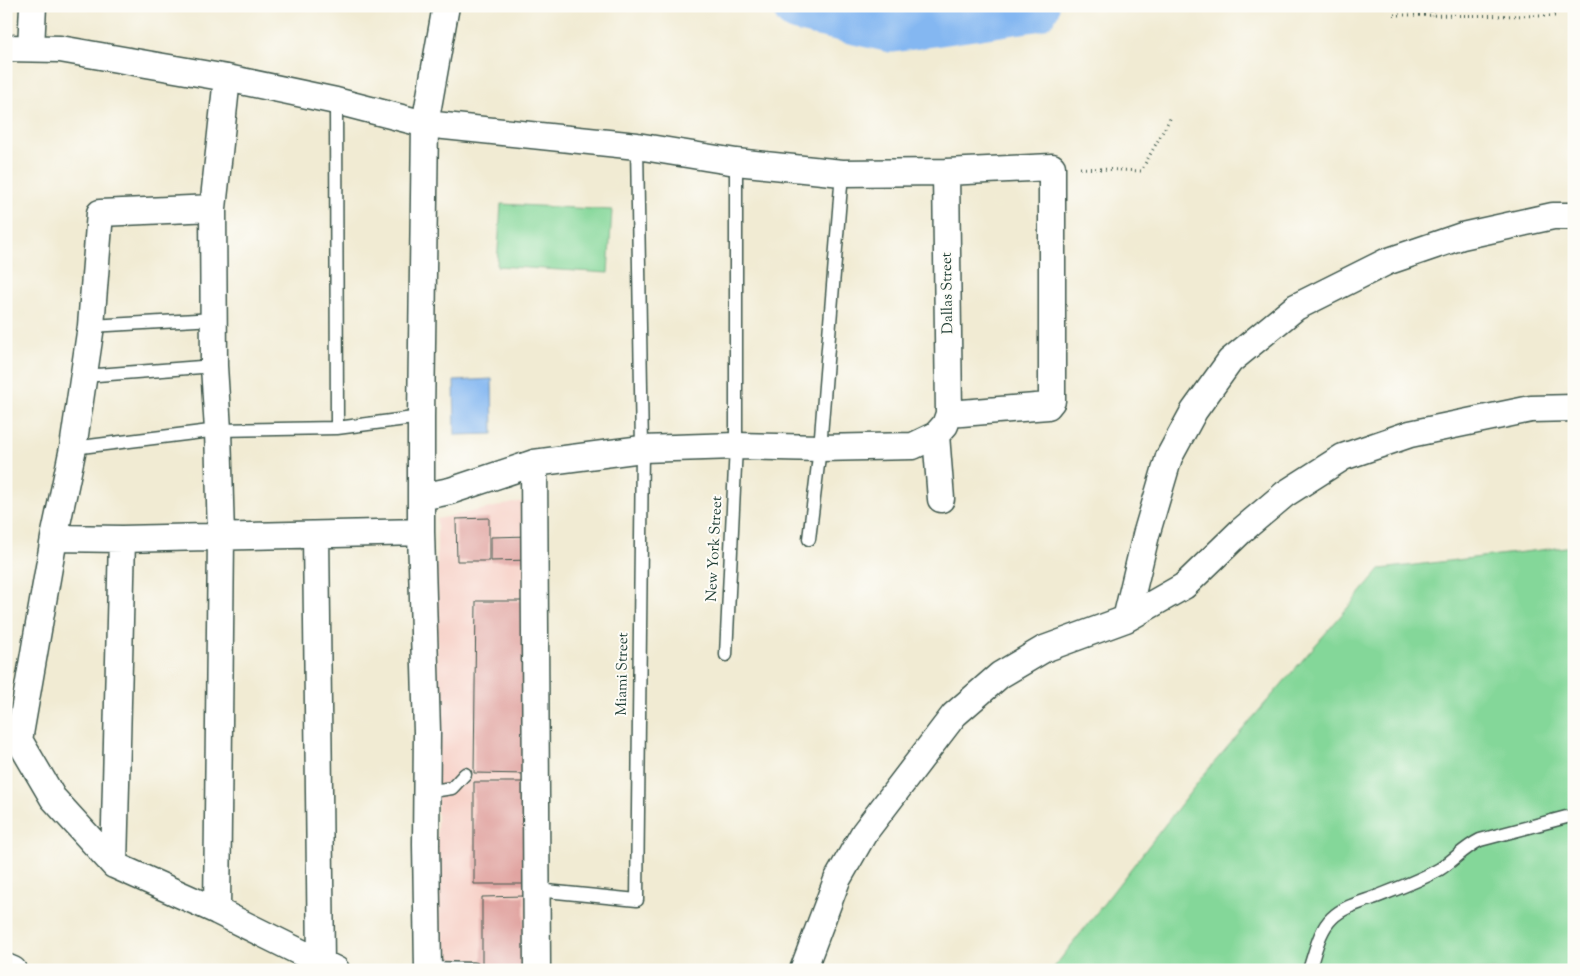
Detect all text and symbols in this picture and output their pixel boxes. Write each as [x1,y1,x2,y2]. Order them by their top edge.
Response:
street label: Dallas Street [937,252,959,334]
street label: New York Street [702,496,728,602]
street label: Miami Street [612,632,634,716]

